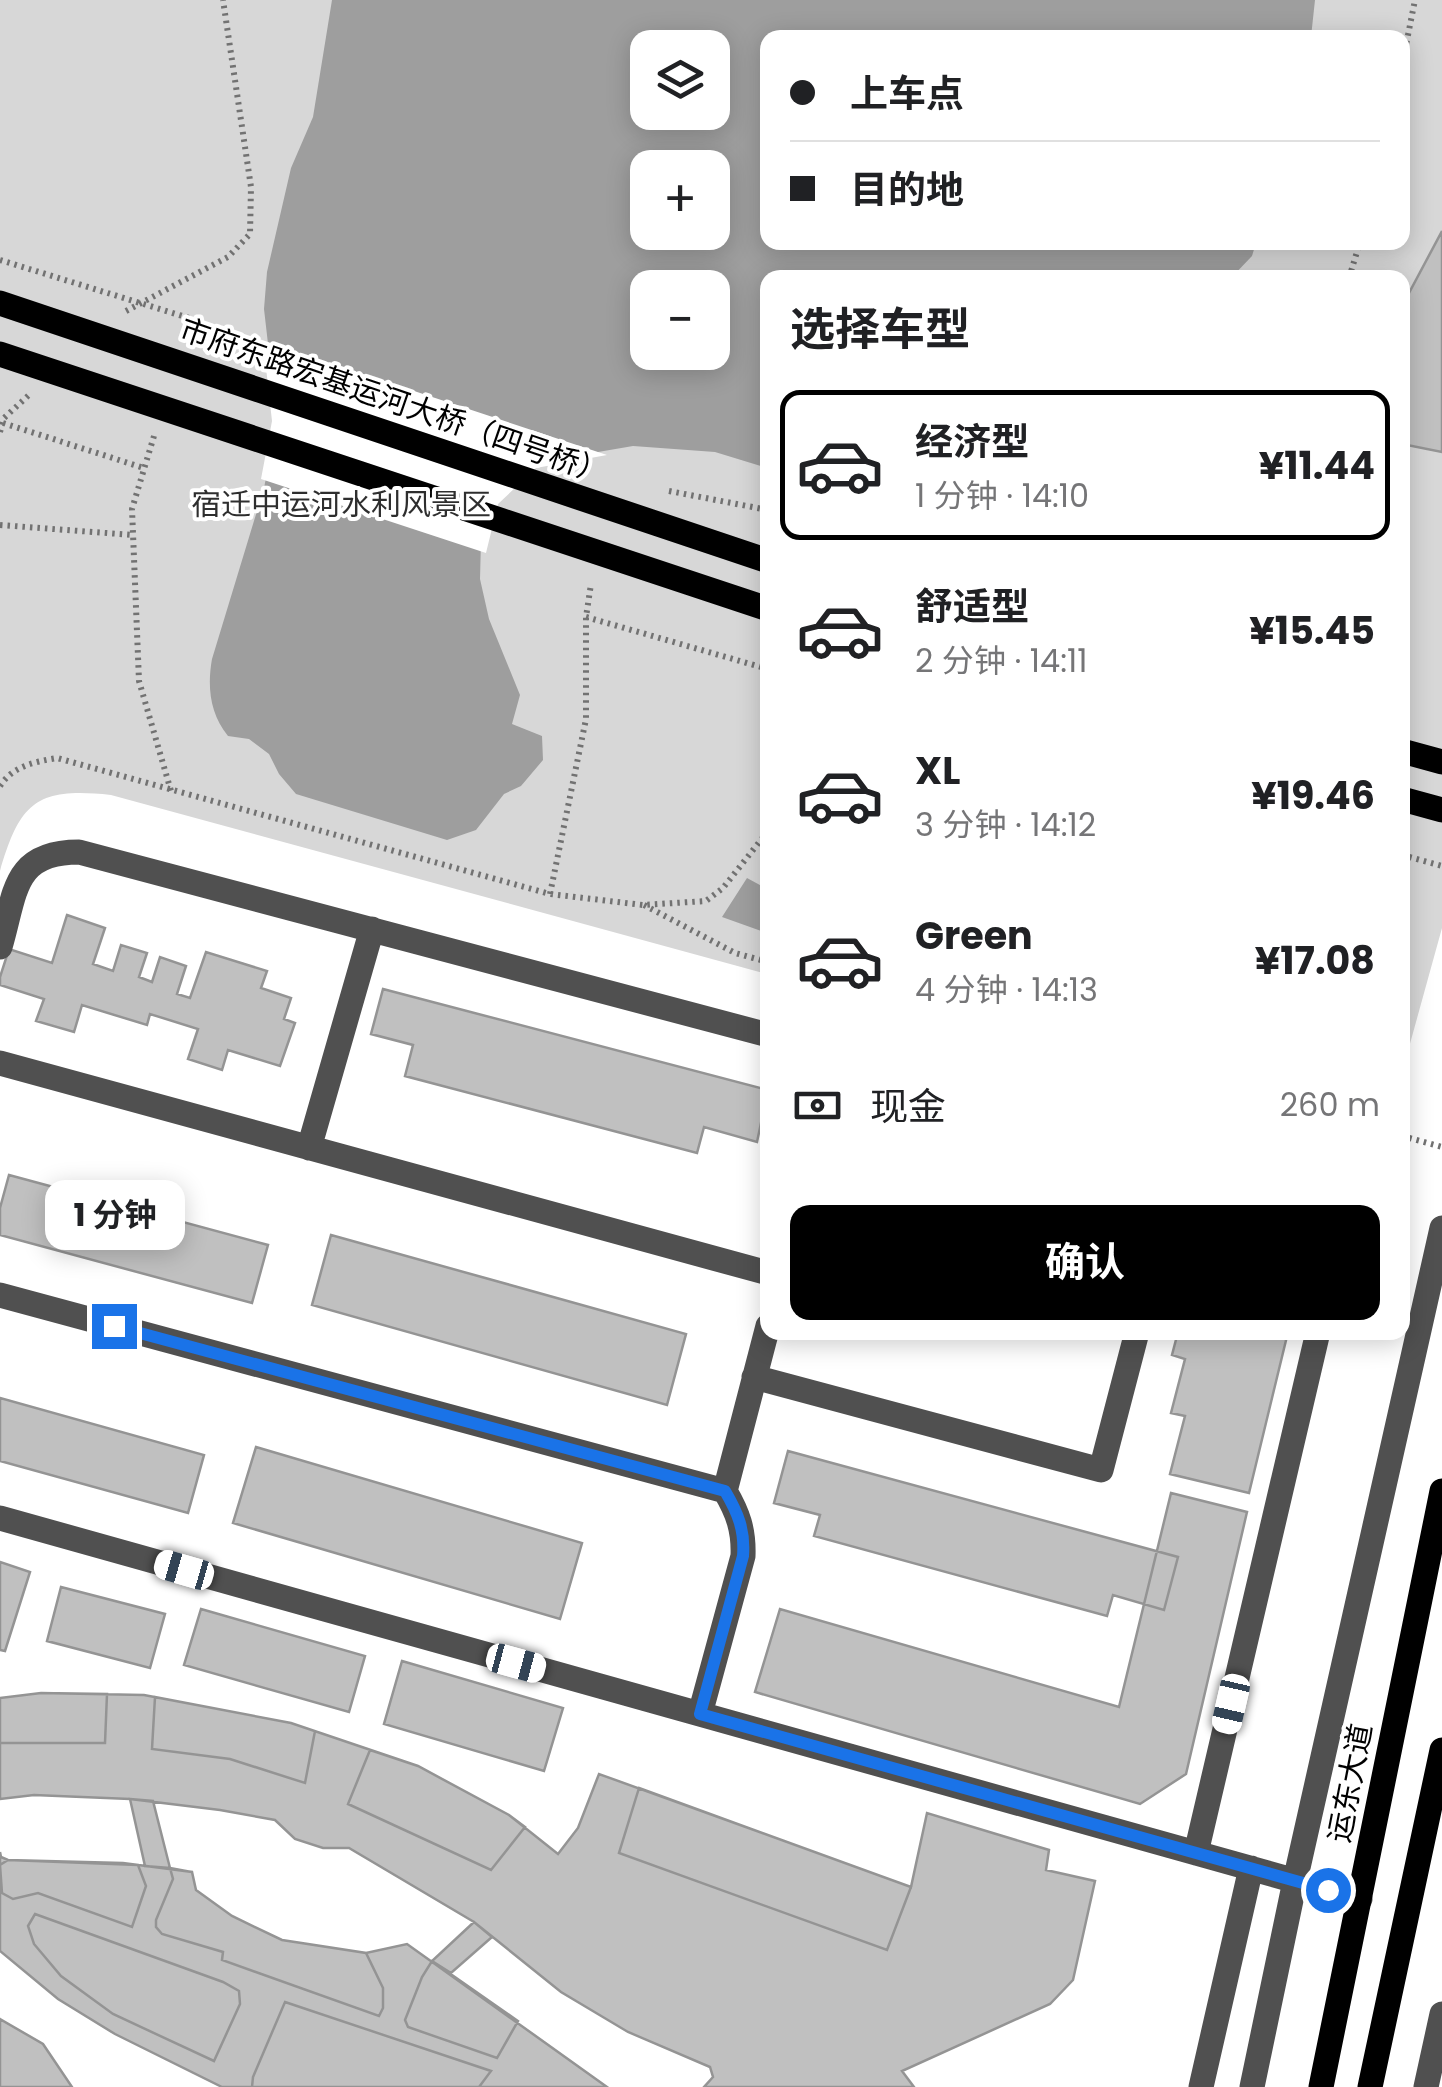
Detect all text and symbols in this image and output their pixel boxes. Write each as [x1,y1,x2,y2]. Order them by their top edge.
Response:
map controls [630,30,730,370]
button: layers [630,30,730,130]
text: 上车点 [850,67,964,120]
button: + [630,150,730,250]
text: 目的地 [850,163,964,216]
button: − [630,270,730,370]
text: 选择车型 [790,298,970,361]
street label: 市府东路宏基运河大桥（四号桥） [174,307,614,495]
text: 经济型 [915,415,1029,468]
icon: car [795,420,885,510]
text: ¥11.44 [1259,439,1375,492]
text: 1 分钟 · 14:10 [915,473,1089,518]
park label: 宿迁中运河水利风景区 [191,483,491,526]
text: 舒适型 [915,580,1029,633]
icon: car [795,585,885,675]
text: ¥15.45 [1249,604,1375,657]
text: 2 分钟 · 14:11 [915,638,1087,683]
text: XL [915,744,960,797]
icon: car [795,750,885,840]
text: ¥19.46 [1251,769,1375,822]
text: 3 分钟 · 14:12 [915,802,1096,847]
text: Green [915,909,1033,962]
icon: car [795,915,885,1005]
text: ¥17.08 [1255,934,1375,987]
text: 4 分钟 · 14:13 [915,967,1098,1012]
icon: cash [790,1078,845,1133]
text: 现金 [870,1080,946,1133]
text: 260 m [1280,1082,1380,1127]
callout: 1 分钟 [44,1181,184,1251]
text: 1 分钟 [74,1192,156,1237]
button: 确认 [790,1205,1380,1320]
route end [92,1304,137,1349]
car [151,1547,217,1593]
car [483,1641,549,1685]
car [1210,1671,1252,1737]
street label: 运东大道 [1317,1720,1383,1846]
route start [1306,1868,1351,1913]

